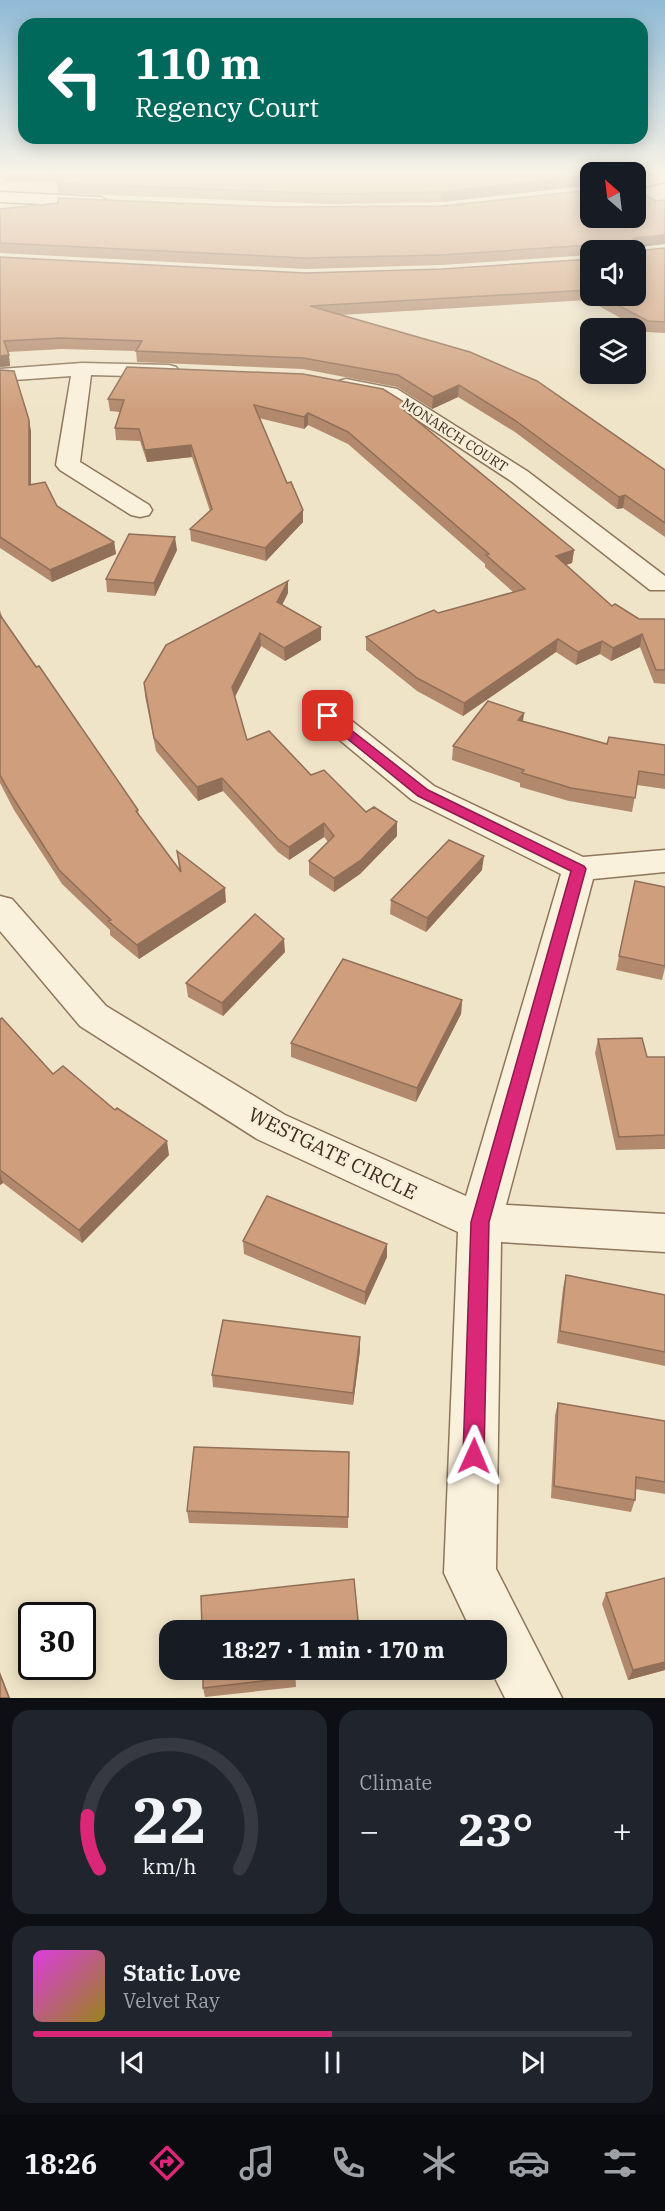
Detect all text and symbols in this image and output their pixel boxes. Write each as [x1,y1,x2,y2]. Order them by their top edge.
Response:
text: 110 m [135,36,261,91]
icon: left [36,42,114,120]
text: Regency Court [135,89,319,124]
north arrow [580,162,646,228]
map controls [580,162,646,384]
button: sound [580,240,646,306]
button: layers [580,318,646,384]
street label: MONARCH COURT [399,394,511,476]
pin [302,690,353,741]
icon: arrive [311,699,344,732]
street label: WESTGATE CIRCLE [244,1100,422,1206]
position arrow [442,1424,506,1488]
speed limit sign: 30 [18,1602,96,1680]
text: 18:27 · 1 min · 170 m [221,1635,445,1664]
text: Climate [360,1769,432,1796]
text: 22 [132,1779,207,1860]
text: 23° [458,1800,533,1858]
text: − [360,1809,379,1852]
text: + [612,1809,632,1852]
text: km/h [142,1852,196,1880]
text: Static Love [123,1958,241,1987]
text: Velvet Ray [123,1987,220,2014]
icon: previous [116,2046,149,2079]
icon: pause [316,2046,349,2079]
icon: next [516,2046,549,2079]
icon: directions [146,2142,188,2184]
icon: music [236,2142,278,2184]
icon: phone [327,2142,369,2184]
icon: climate [418,2142,460,2184]
icon: car [508,2142,550,2184]
icon: filters [599,2142,641,2184]
text: 18:26 [24,2146,97,2181]

